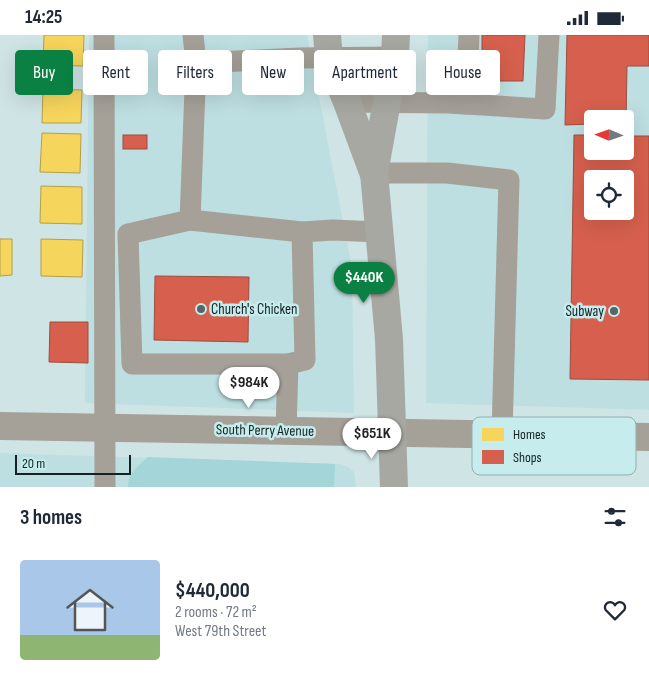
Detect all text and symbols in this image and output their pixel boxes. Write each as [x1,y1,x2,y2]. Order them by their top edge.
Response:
text: 14:25 [25,6,62,29]
chip: Buy [15,50,73,95]
chip: Rent [83,50,148,95]
chip: Filters [158,50,232,95]
chip: New [242,50,304,95]
chip: Apartment [314,50,416,95]
chip: House [426,50,500,95]
north arrow [584,110,634,160]
map controls [584,110,634,220]
button: locate [584,170,634,220]
pin: $440K [329,261,399,304]
text: $440K [345,268,383,287]
place label: Church's Chicken [211,300,297,319]
place label: Subway [565,302,604,321]
marker: Church's Chicken [195,303,207,315]
marker: Subway [608,305,620,317]
pin: $984K [214,367,284,409]
text: $984K [230,373,268,392]
pin: $651K [337,417,407,460]
legend [472,417,636,475]
street label: South Perry Avenue [216,420,314,441]
text: $651K [353,424,391,443]
text: Homes [513,426,546,443]
text: Shops [513,449,542,466]
scale bar [15,452,131,475]
text: 20 m [22,455,45,472]
icon: filters [601,503,629,531]
text: 3 homes [20,505,82,530]
text: $440,000 [175,578,250,603]
icon: home [60,580,120,640]
icon: heart [601,596,629,624]
text: 2 rooms · 72 m² [175,603,257,622]
text: West 79th Street [175,622,266,641]

